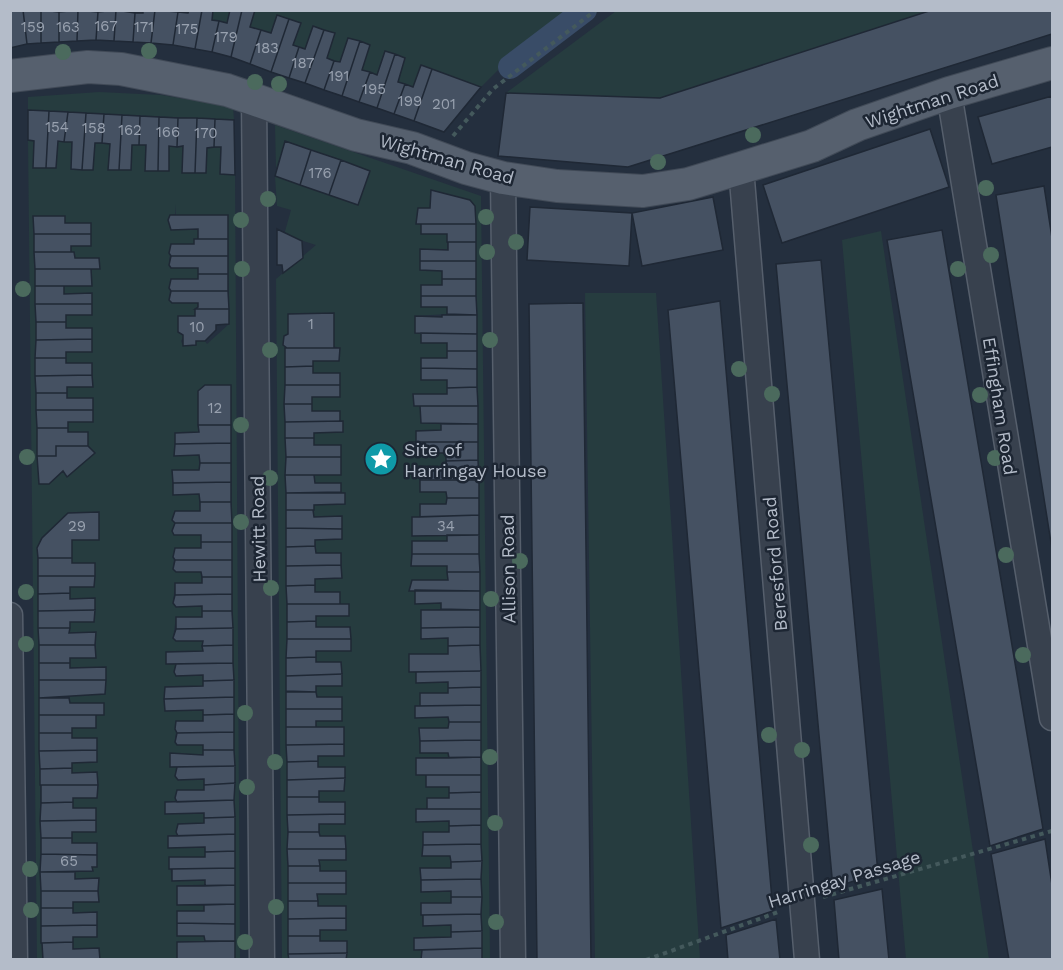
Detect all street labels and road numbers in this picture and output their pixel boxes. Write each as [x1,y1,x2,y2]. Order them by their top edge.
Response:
street label: Wightman Road [863,70,1001,132]
street label: Wightman Road [377,130,517,188]
street label: Effingham Road [979,336,1021,476]
street label: Hewitt Road [247,475,269,583]
street label: Beresford Road [759,496,791,632]
street label: Allison Road [497,514,519,624]
street label: Harringay Passage [765,846,923,912]

